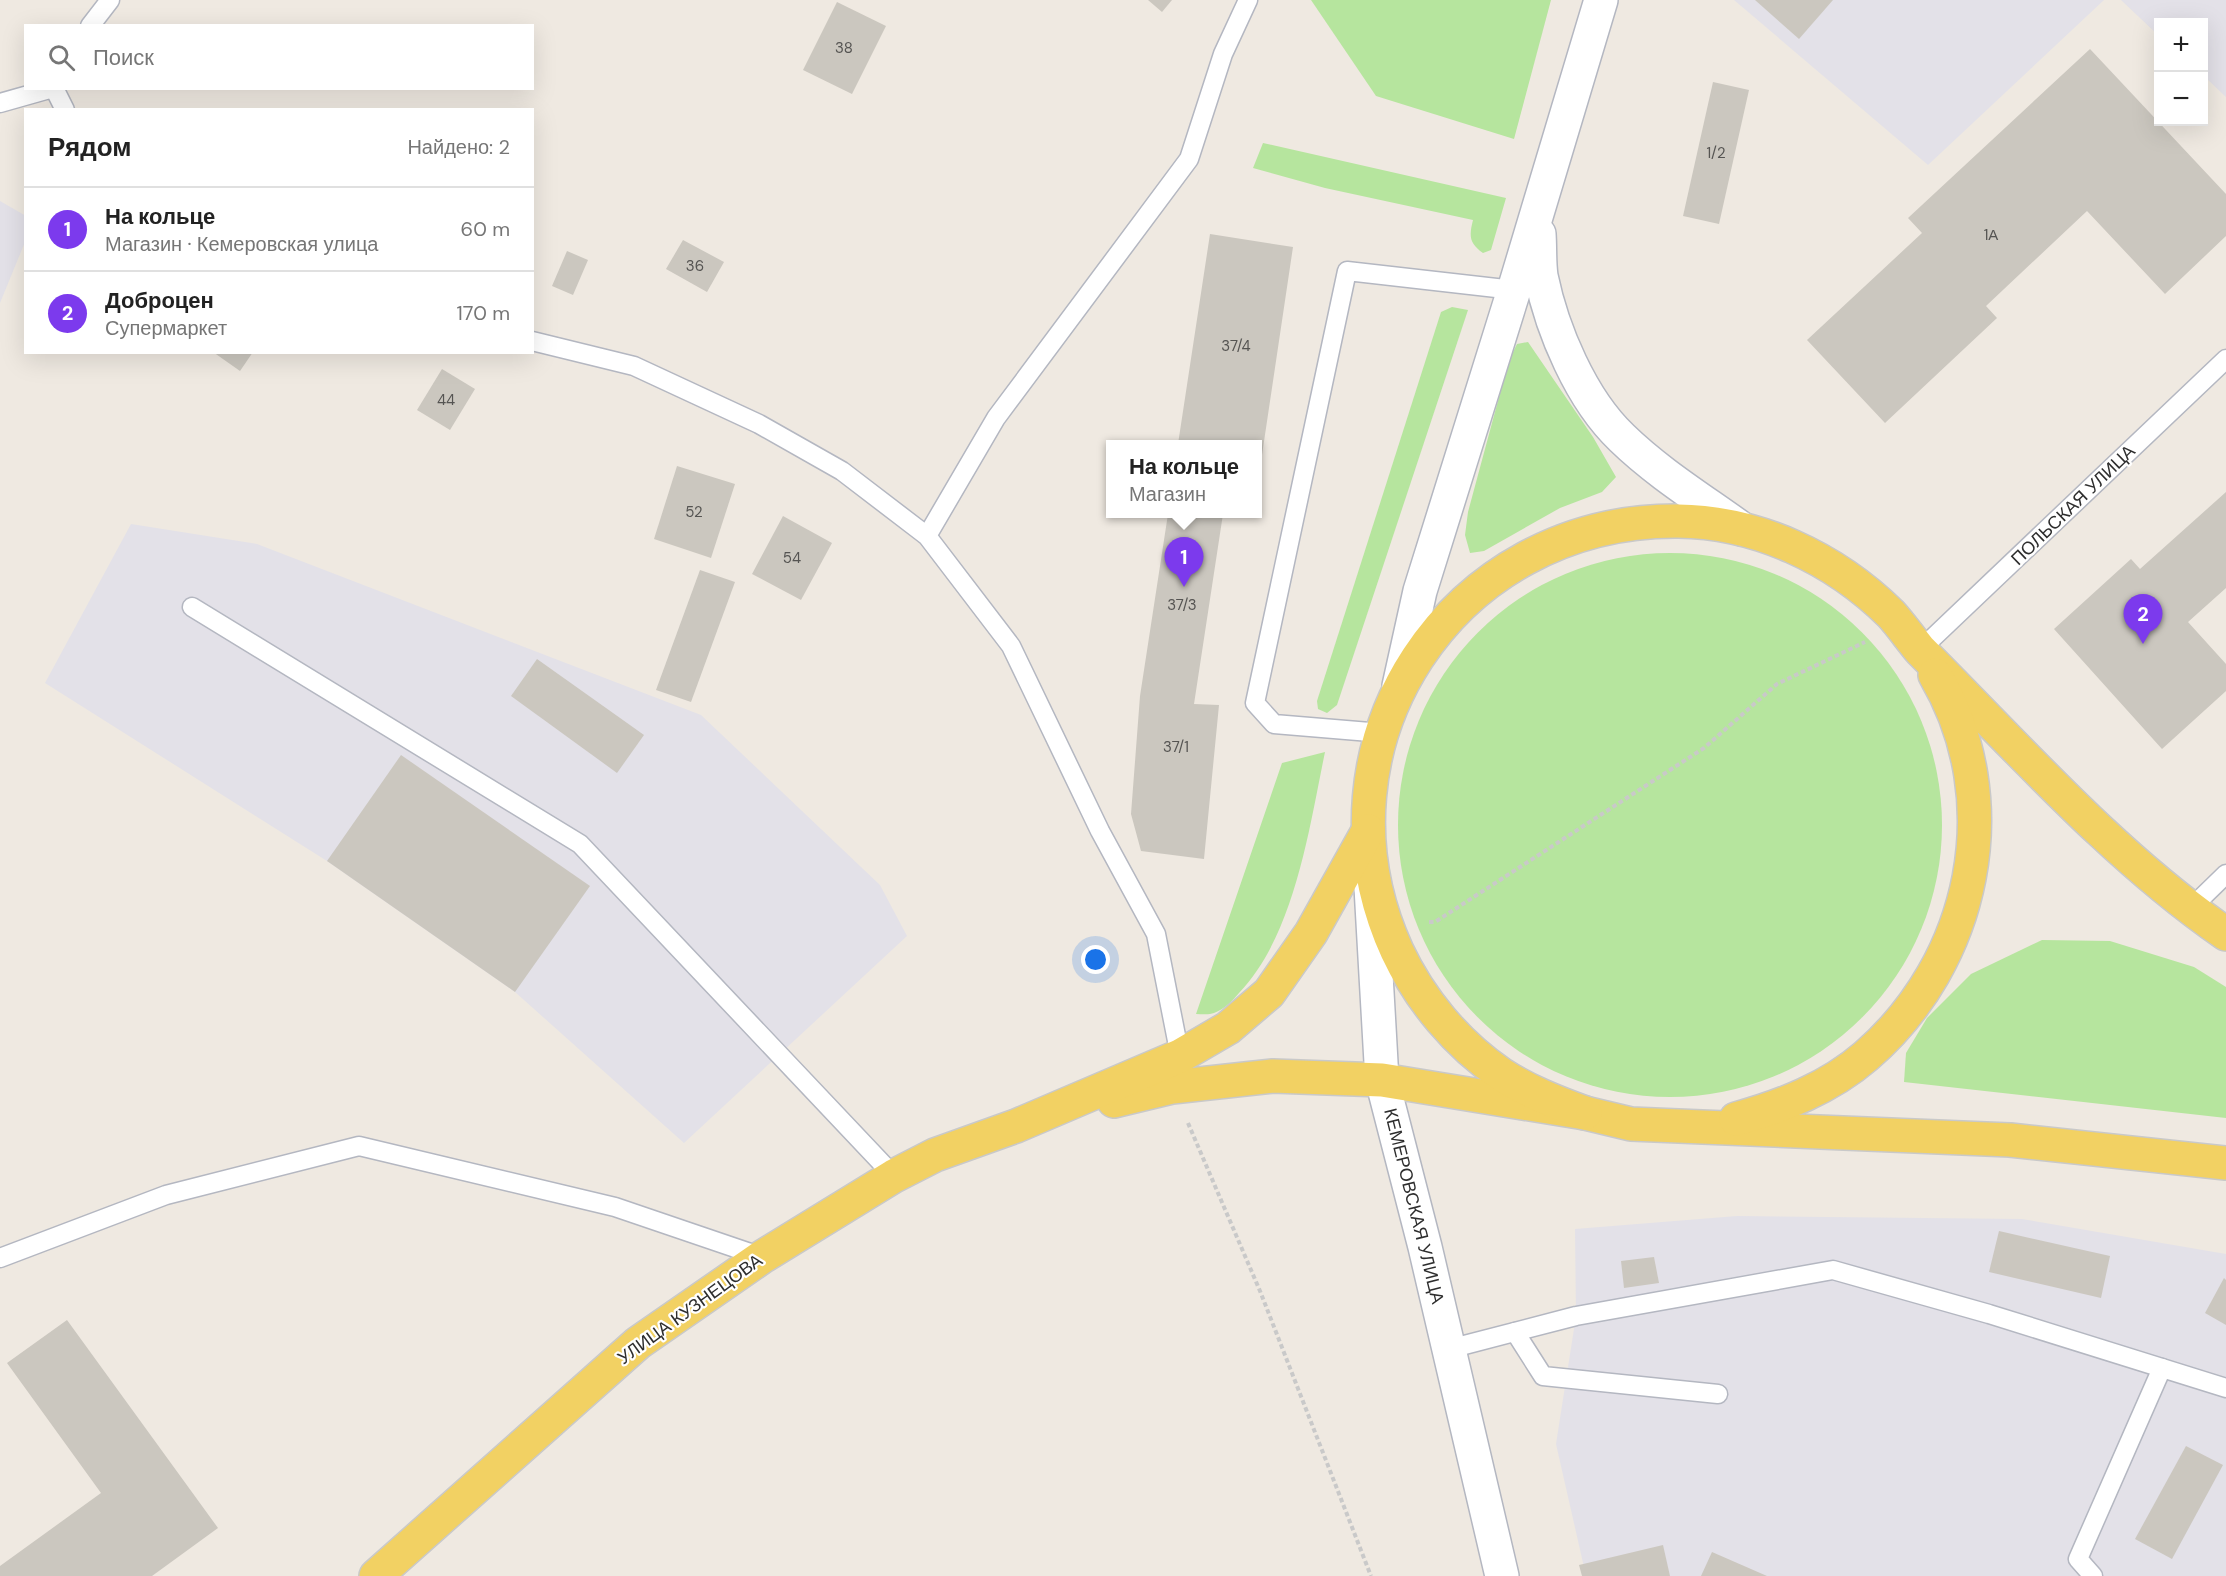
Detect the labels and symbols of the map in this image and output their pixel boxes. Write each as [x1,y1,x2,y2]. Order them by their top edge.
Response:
house number: 38 [835,38,853,58]
house number: 1/2 [1706,143,1726,163]
house number: 1А [1984,225,1998,245]
house number: 36 [686,256,704,276]
house number: 37/4 [1221,336,1251,356]
house number: 44 [437,390,455,410]
street label: ПОЛЬСКАЯ УЛИЦА [2006,439,2140,571]
house number: 52 [685,502,703,522]
pin: 1 [1164,538,1204,587]
house number: 54 [783,548,801,568]
pin: 2 [2124,594,2162,644]
house number: 37/3 [1167,595,1197,615]
house number: 37/1 [1163,737,1189,757]
your location [1081,945,1110,974]
street label: КЕМЕРОВСКАЯ УЛИЦА [1378,1106,1450,1306]
street label: УЛИЦА КУЗНЕЦОВА [613,1248,767,1370]

